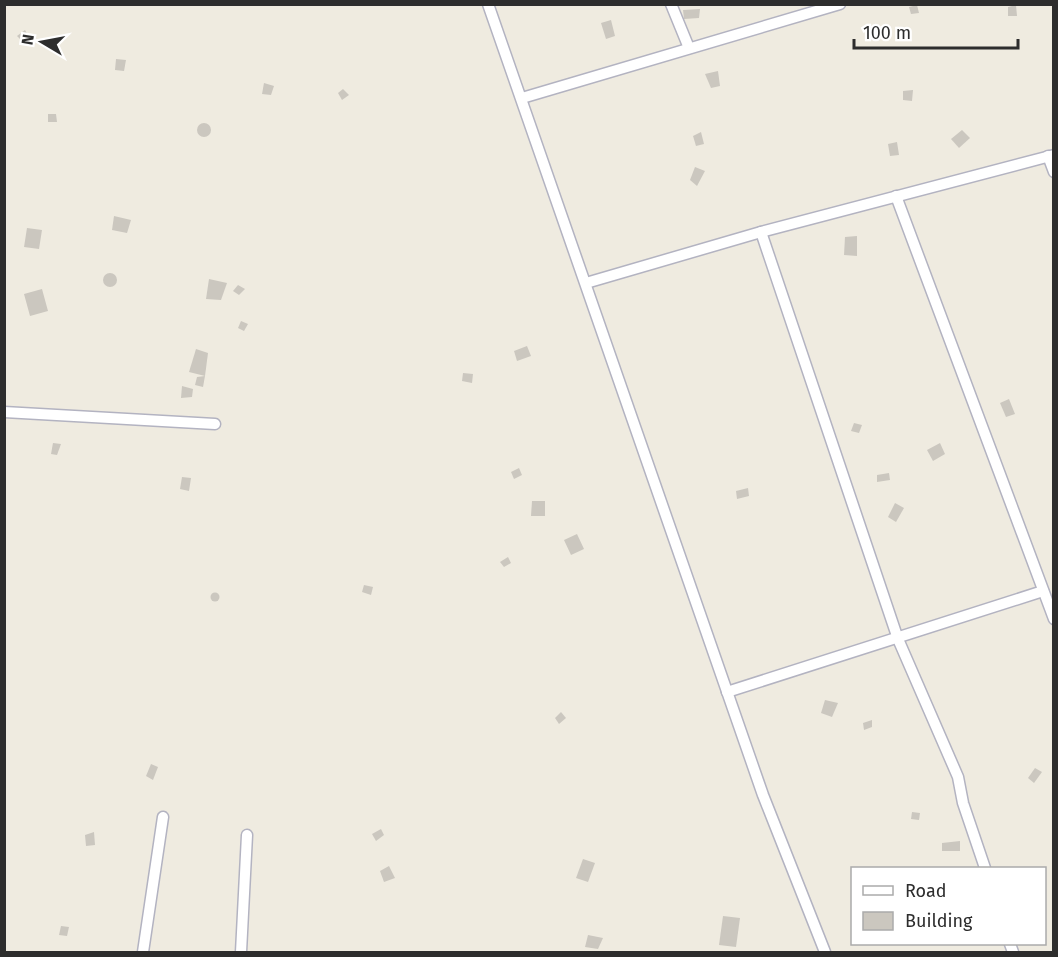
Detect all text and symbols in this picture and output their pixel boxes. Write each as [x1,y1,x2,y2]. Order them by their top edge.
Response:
north arrow [12,12,72,72]
scale bar [854,12,1018,50]
text: 100 m [863,22,911,44]
text: N [17,33,38,46]
legend [851,867,1046,945]
text: Road [905,880,947,902]
text: Building [905,910,973,932]

